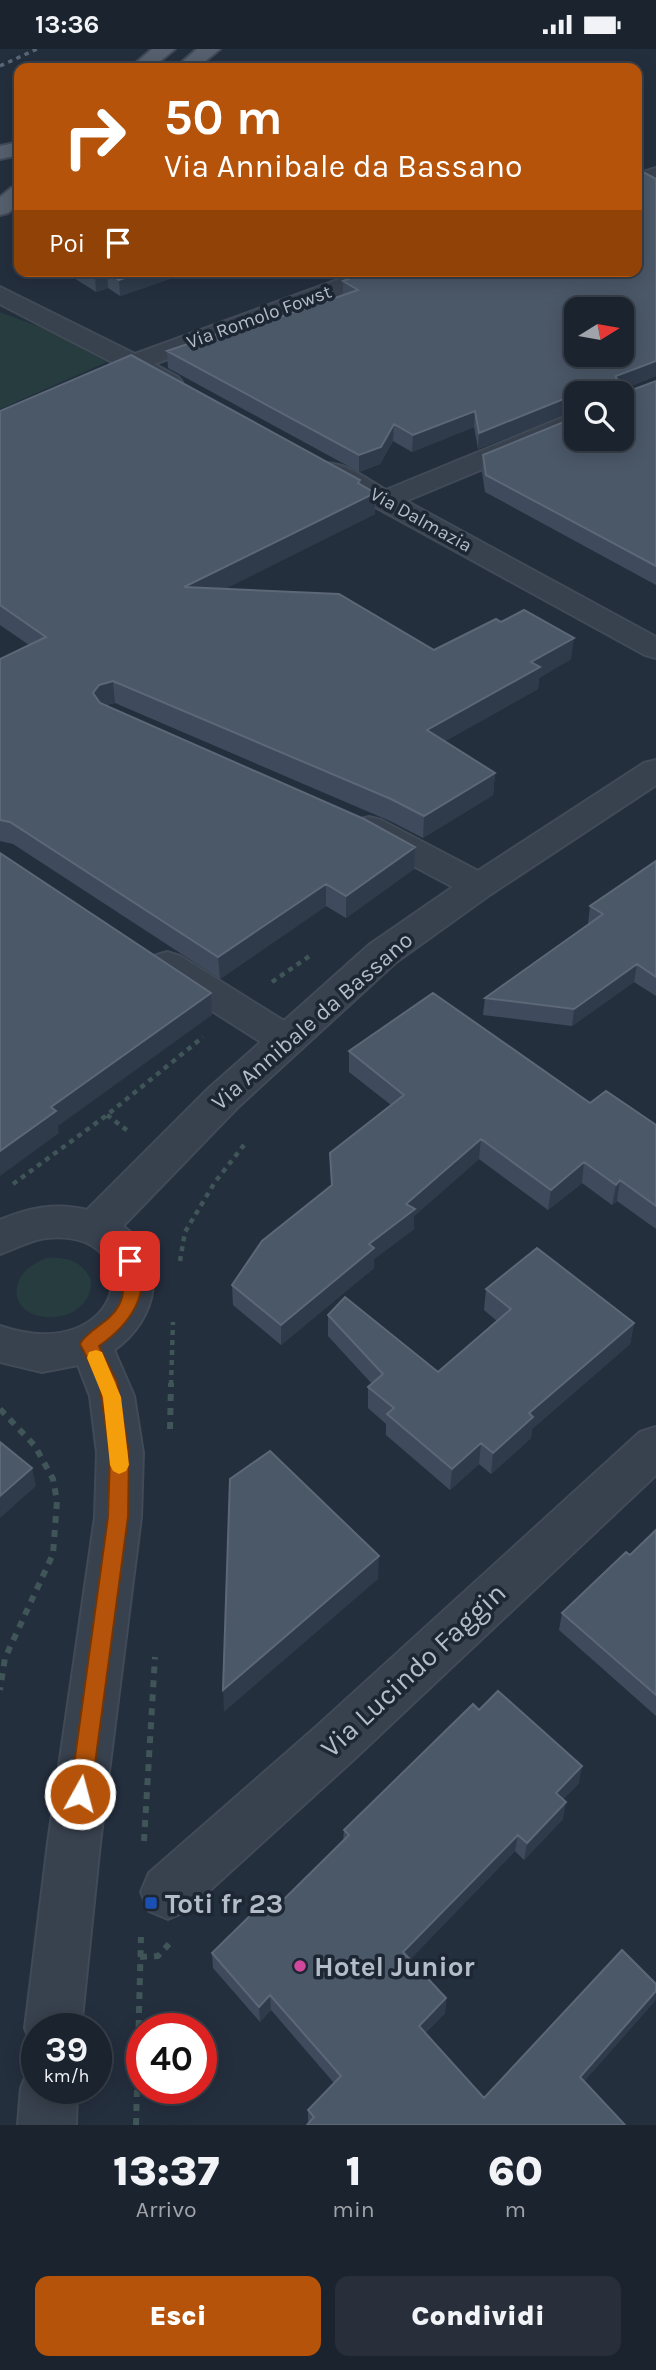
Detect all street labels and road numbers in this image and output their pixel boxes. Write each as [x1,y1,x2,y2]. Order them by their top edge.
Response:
street label: Via Romolo Fowst [184,281,334,353]
street label: Via Dalmazia [366,483,476,557]
street label: Via Annibale da Bassano [206,926,418,1116]
street label: Via Lucindo Faggin [314,1576,512,1764]

